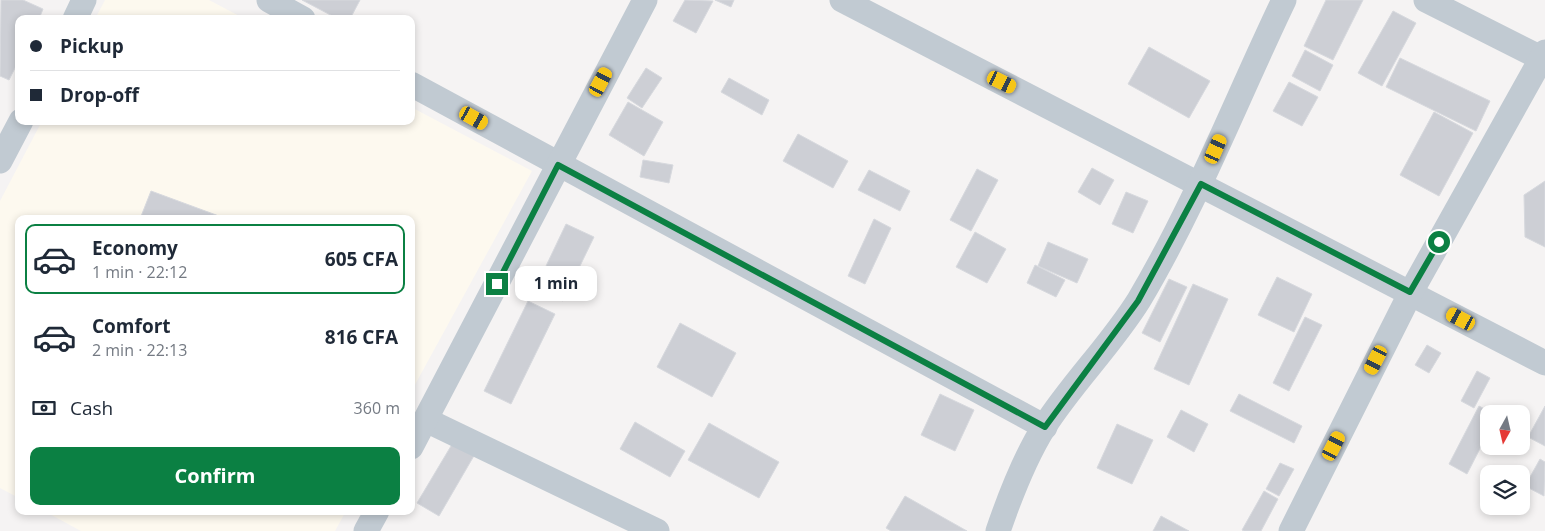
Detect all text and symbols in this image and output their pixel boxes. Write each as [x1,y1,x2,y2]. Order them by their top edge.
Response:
text: Pickup [60,33,124,59]
car [587,65,614,99]
car [985,69,1018,95]
text: Drop-off [60,82,139,108]
car [457,104,490,132]
car [1203,132,1228,166]
route start [1428,231,1450,253]
text: Economy [92,235,178,261]
icon: car [32,237,77,282]
text: 605 CFA [325,246,398,272]
text: 1 min · 22:12 [92,261,187,283]
callout: 1 min [514,266,597,302]
text: 1 min [534,272,578,294]
route end [486,273,508,295]
car [1444,305,1477,333]
text: Comfort [92,313,171,339]
icon: car [32,315,77,360]
text: 816 CFA [325,324,398,350]
text: 2 min · 22:13 [92,339,187,361]
car [1362,343,1389,377]
icon: cash [30,394,58,422]
text: Cash [70,395,113,421]
text: 360 m [354,397,400,419]
north arrow [1480,405,1530,455]
map controls [1480,405,1530,515]
car [1320,429,1347,463]
button: Confirm [30,447,400,505]
button: layers [1480,465,1530,515]

